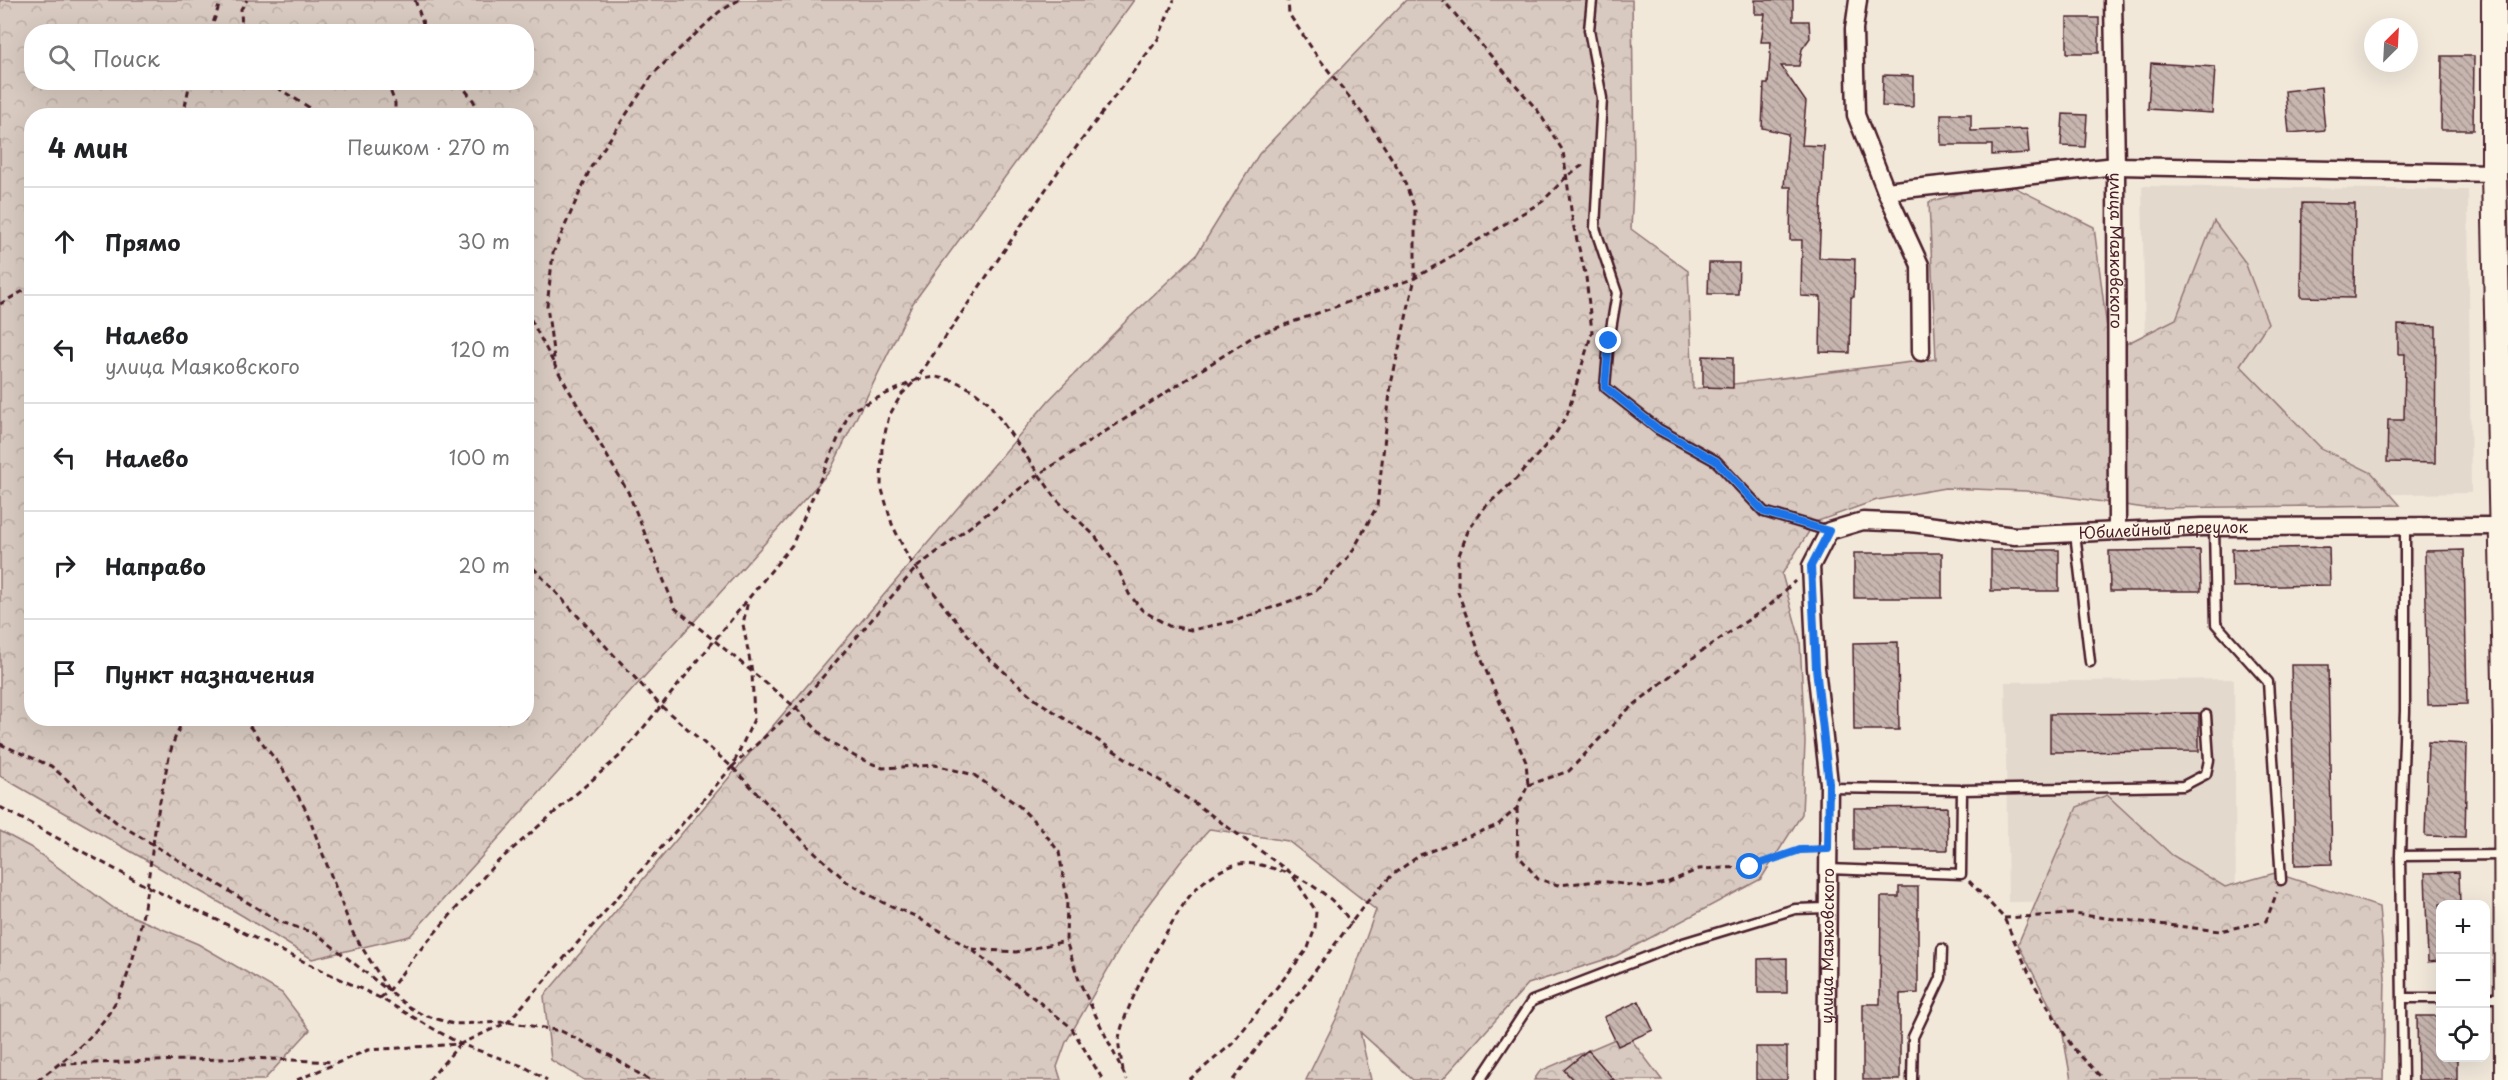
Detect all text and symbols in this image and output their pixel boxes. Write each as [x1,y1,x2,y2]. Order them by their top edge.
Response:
north arrow [2364,18,2418,72]
search box [24,24,534,90]
icon: search [45,41,78,74]
text: Поиск [93,41,160,74]
text: 4 мин [48,128,129,167]
text: Пешком · 270 m [347,132,510,162]
street label: улица Маяковского [2105,173,2129,329]
icon: ahead [48,225,81,258]
text: Прямо [105,225,180,258]
text: 30 m [457,226,510,256]
text: Налево [105,318,188,351]
route end [1595,327,1621,353]
icon: left [48,333,81,366]
text: 120 m [451,334,510,364]
text: улица Маяковского [105,351,300,381]
icon: left [48,441,81,474]
text: Налево [105,441,188,474]
text: 100 m [449,442,510,472]
street label: Юбилейный переулок [2078,514,2248,544]
icon: right [48,549,81,582]
text: Направо [105,549,206,582]
text: 20 m [458,550,510,580]
icon: arrive [48,657,81,690]
text: Пункт назначения [105,657,315,690]
route start [1736,853,1762,879]
street label: улица Маяковского [1814,868,1839,1024]
map controls [2436,900,2490,1062]
button: + [2436,900,2490,954]
button: − [2436,954,2490,1008]
button: locate [2436,1008,2490,1062]

